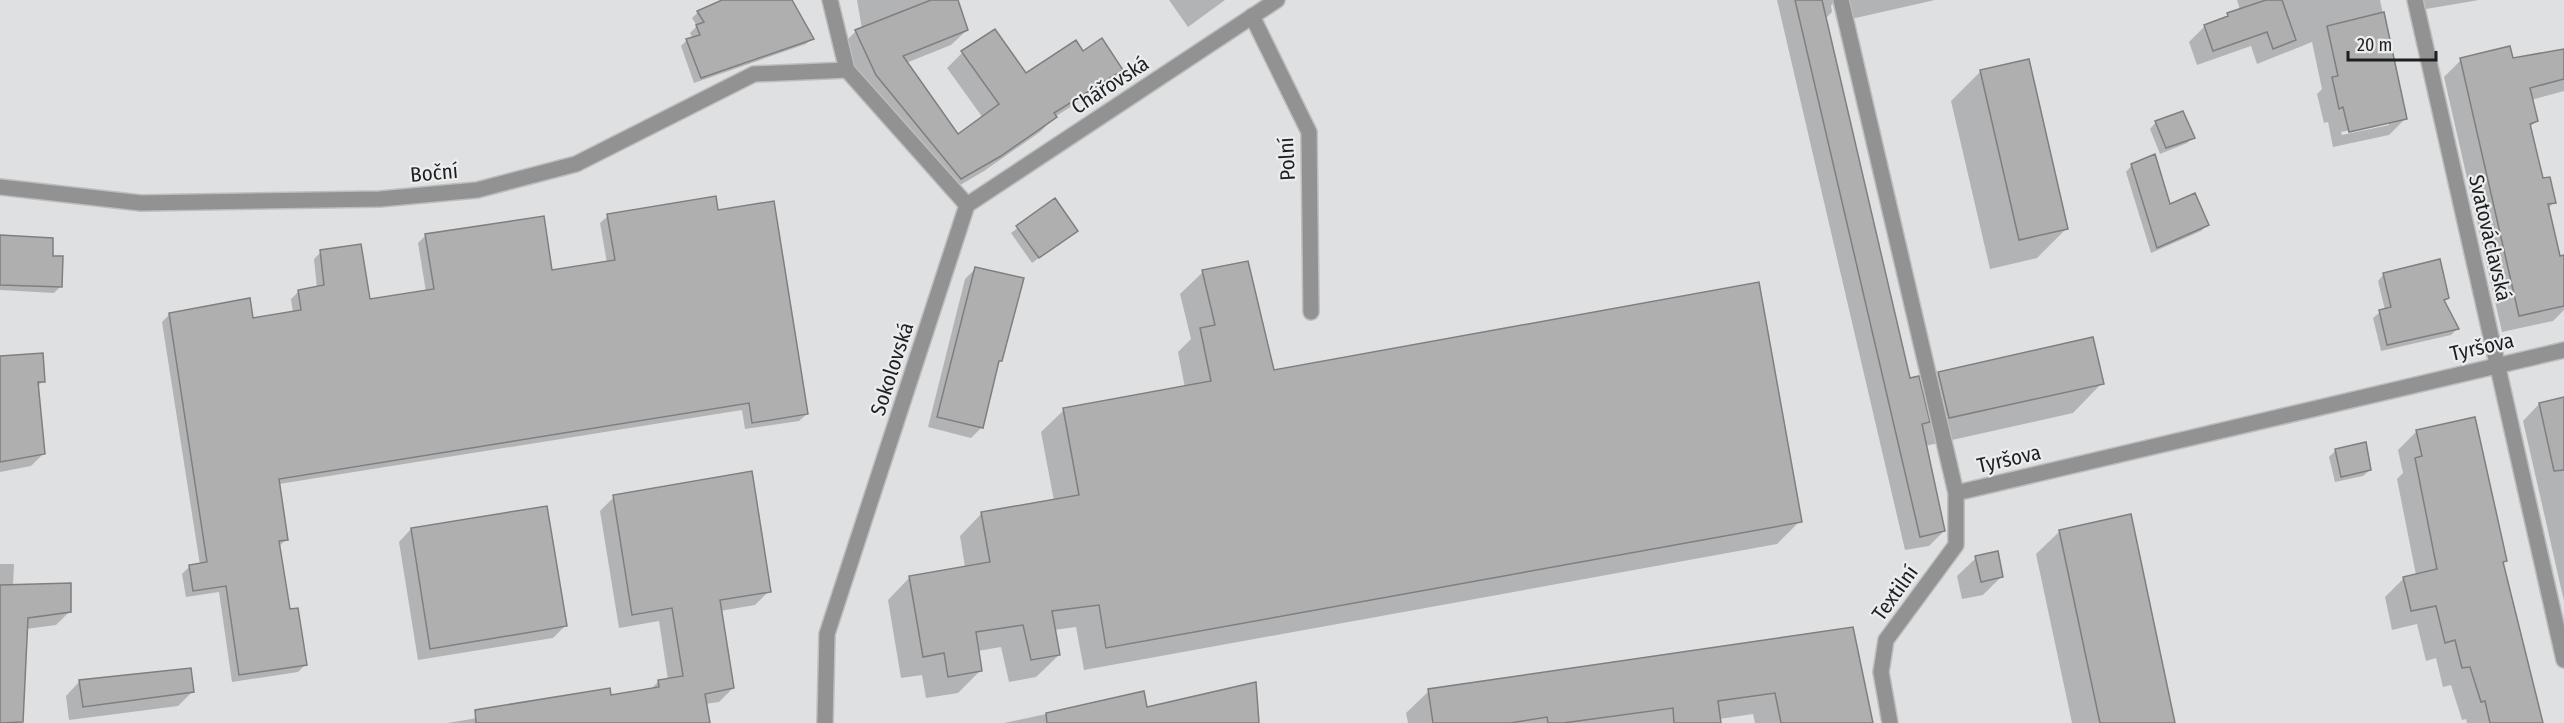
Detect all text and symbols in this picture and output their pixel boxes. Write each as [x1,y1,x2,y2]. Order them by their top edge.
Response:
scale bar [2348,24,2436,62]
text: 20 m [2357,34,2392,56]
street label: Chářovská [1066,50,1154,120]
street label: Polní [1273,137,1301,181]
street label: Boční [409,158,459,188]
street label: Svatováclavská [2463,172,2517,304]
street label: Sokolovská [865,319,919,419]
street label: Tyršova [2448,327,2516,367]
street label: Tyršova [1975,439,2043,479]
street label: Textilní [1866,560,1924,626]

